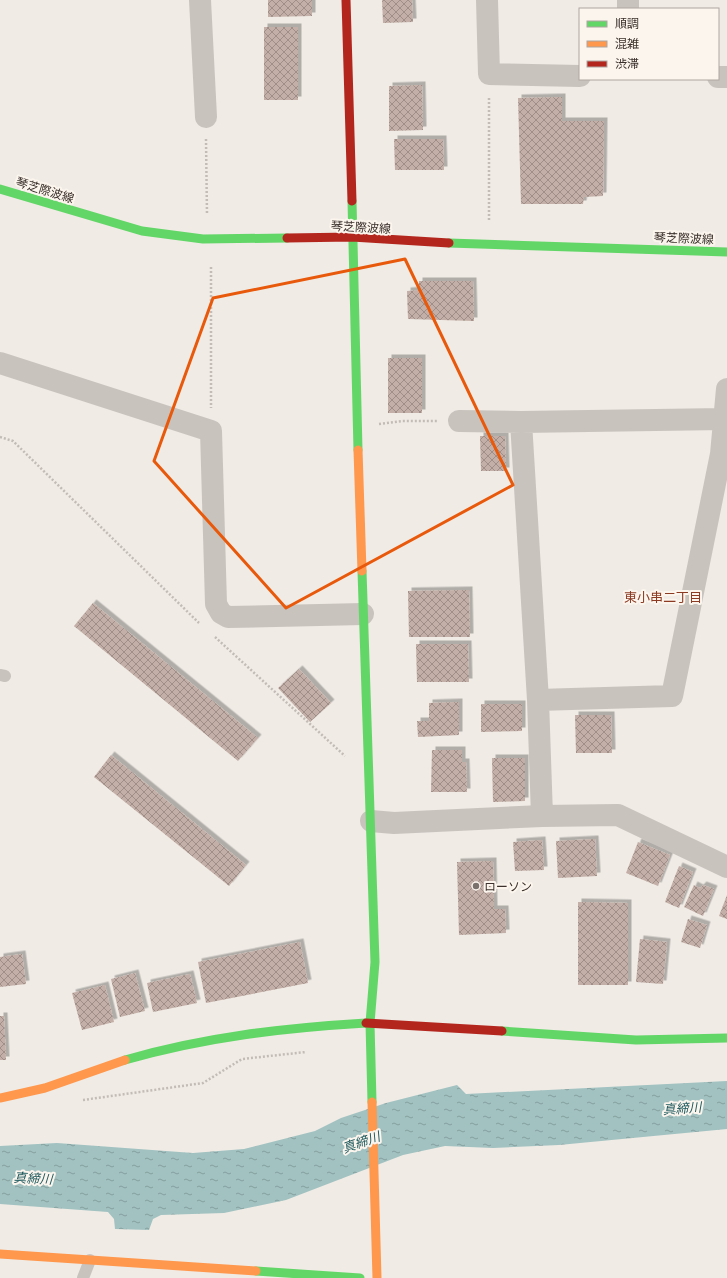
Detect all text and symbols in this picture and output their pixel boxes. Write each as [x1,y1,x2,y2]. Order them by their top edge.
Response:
legend [579,8,719,80]
text: 順調 [615,15,639,32]
text: 混雑 [615,35,639,52]
text: 渋滞 [615,55,639,72]
street label: 琴芝際波線 [14,173,76,207]
street label: 琴芝際波線 [331,217,391,237]
street label: 琴芝際波線 [654,228,714,248]
district label: 東小串二丁目 [624,588,702,606]
place label: ローソン [484,878,532,895]
marker: ローソン [471,881,481,891]
water label: 真締川 [662,1098,704,1118]
water label: 真締川 [340,1126,384,1157]
water label: 真締川 [13,1168,55,1188]

